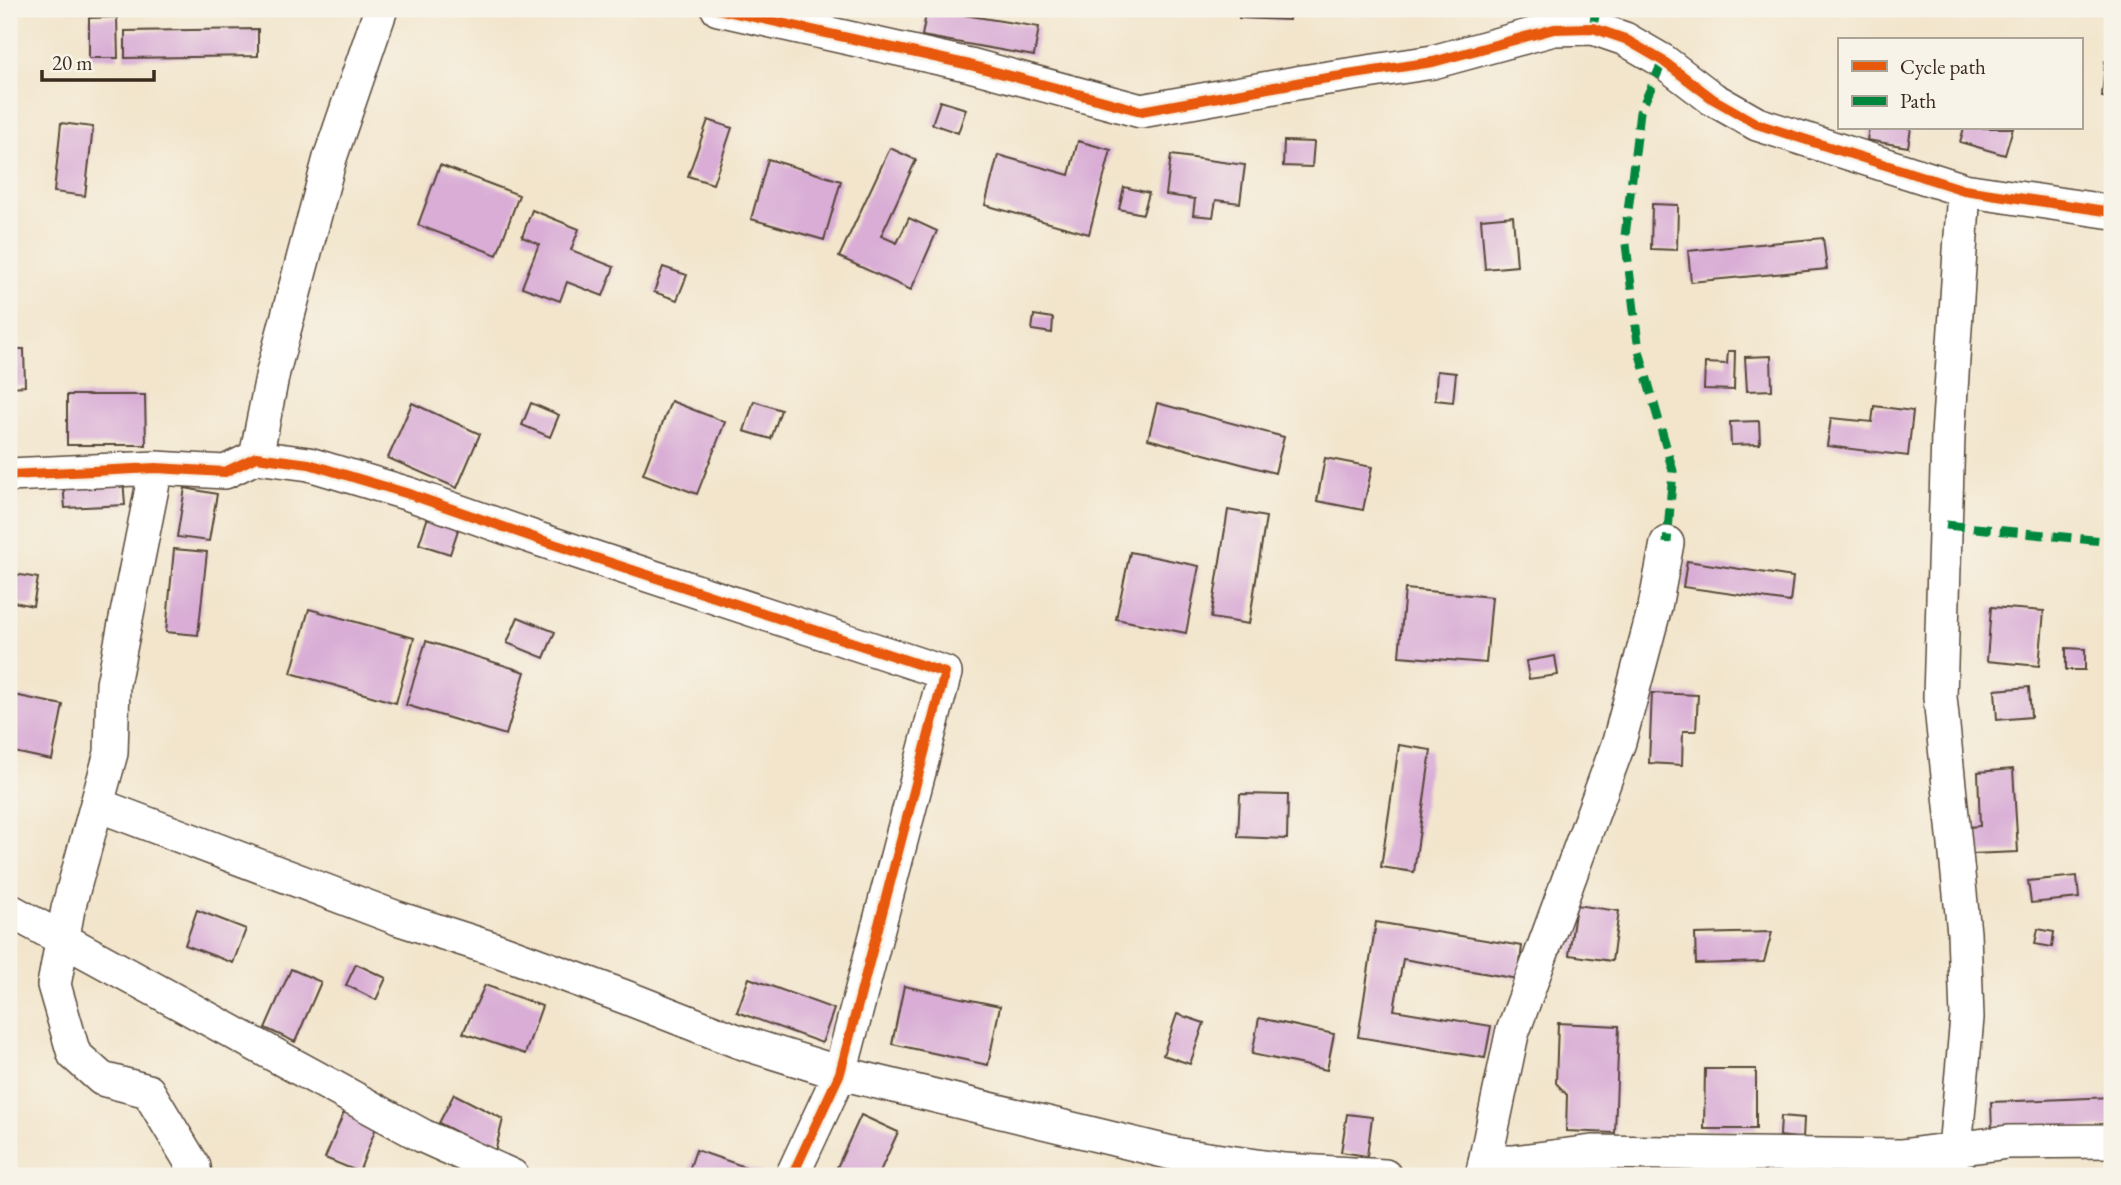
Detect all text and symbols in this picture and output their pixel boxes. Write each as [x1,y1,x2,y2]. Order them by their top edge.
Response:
scale bar [42,38,154,82]
legend [1838,38,2082,130]
text: 20 m [52,49,93,76]
text: Cycle path [1900,53,1986,80]
text: Path [1900,87,1937,114]

